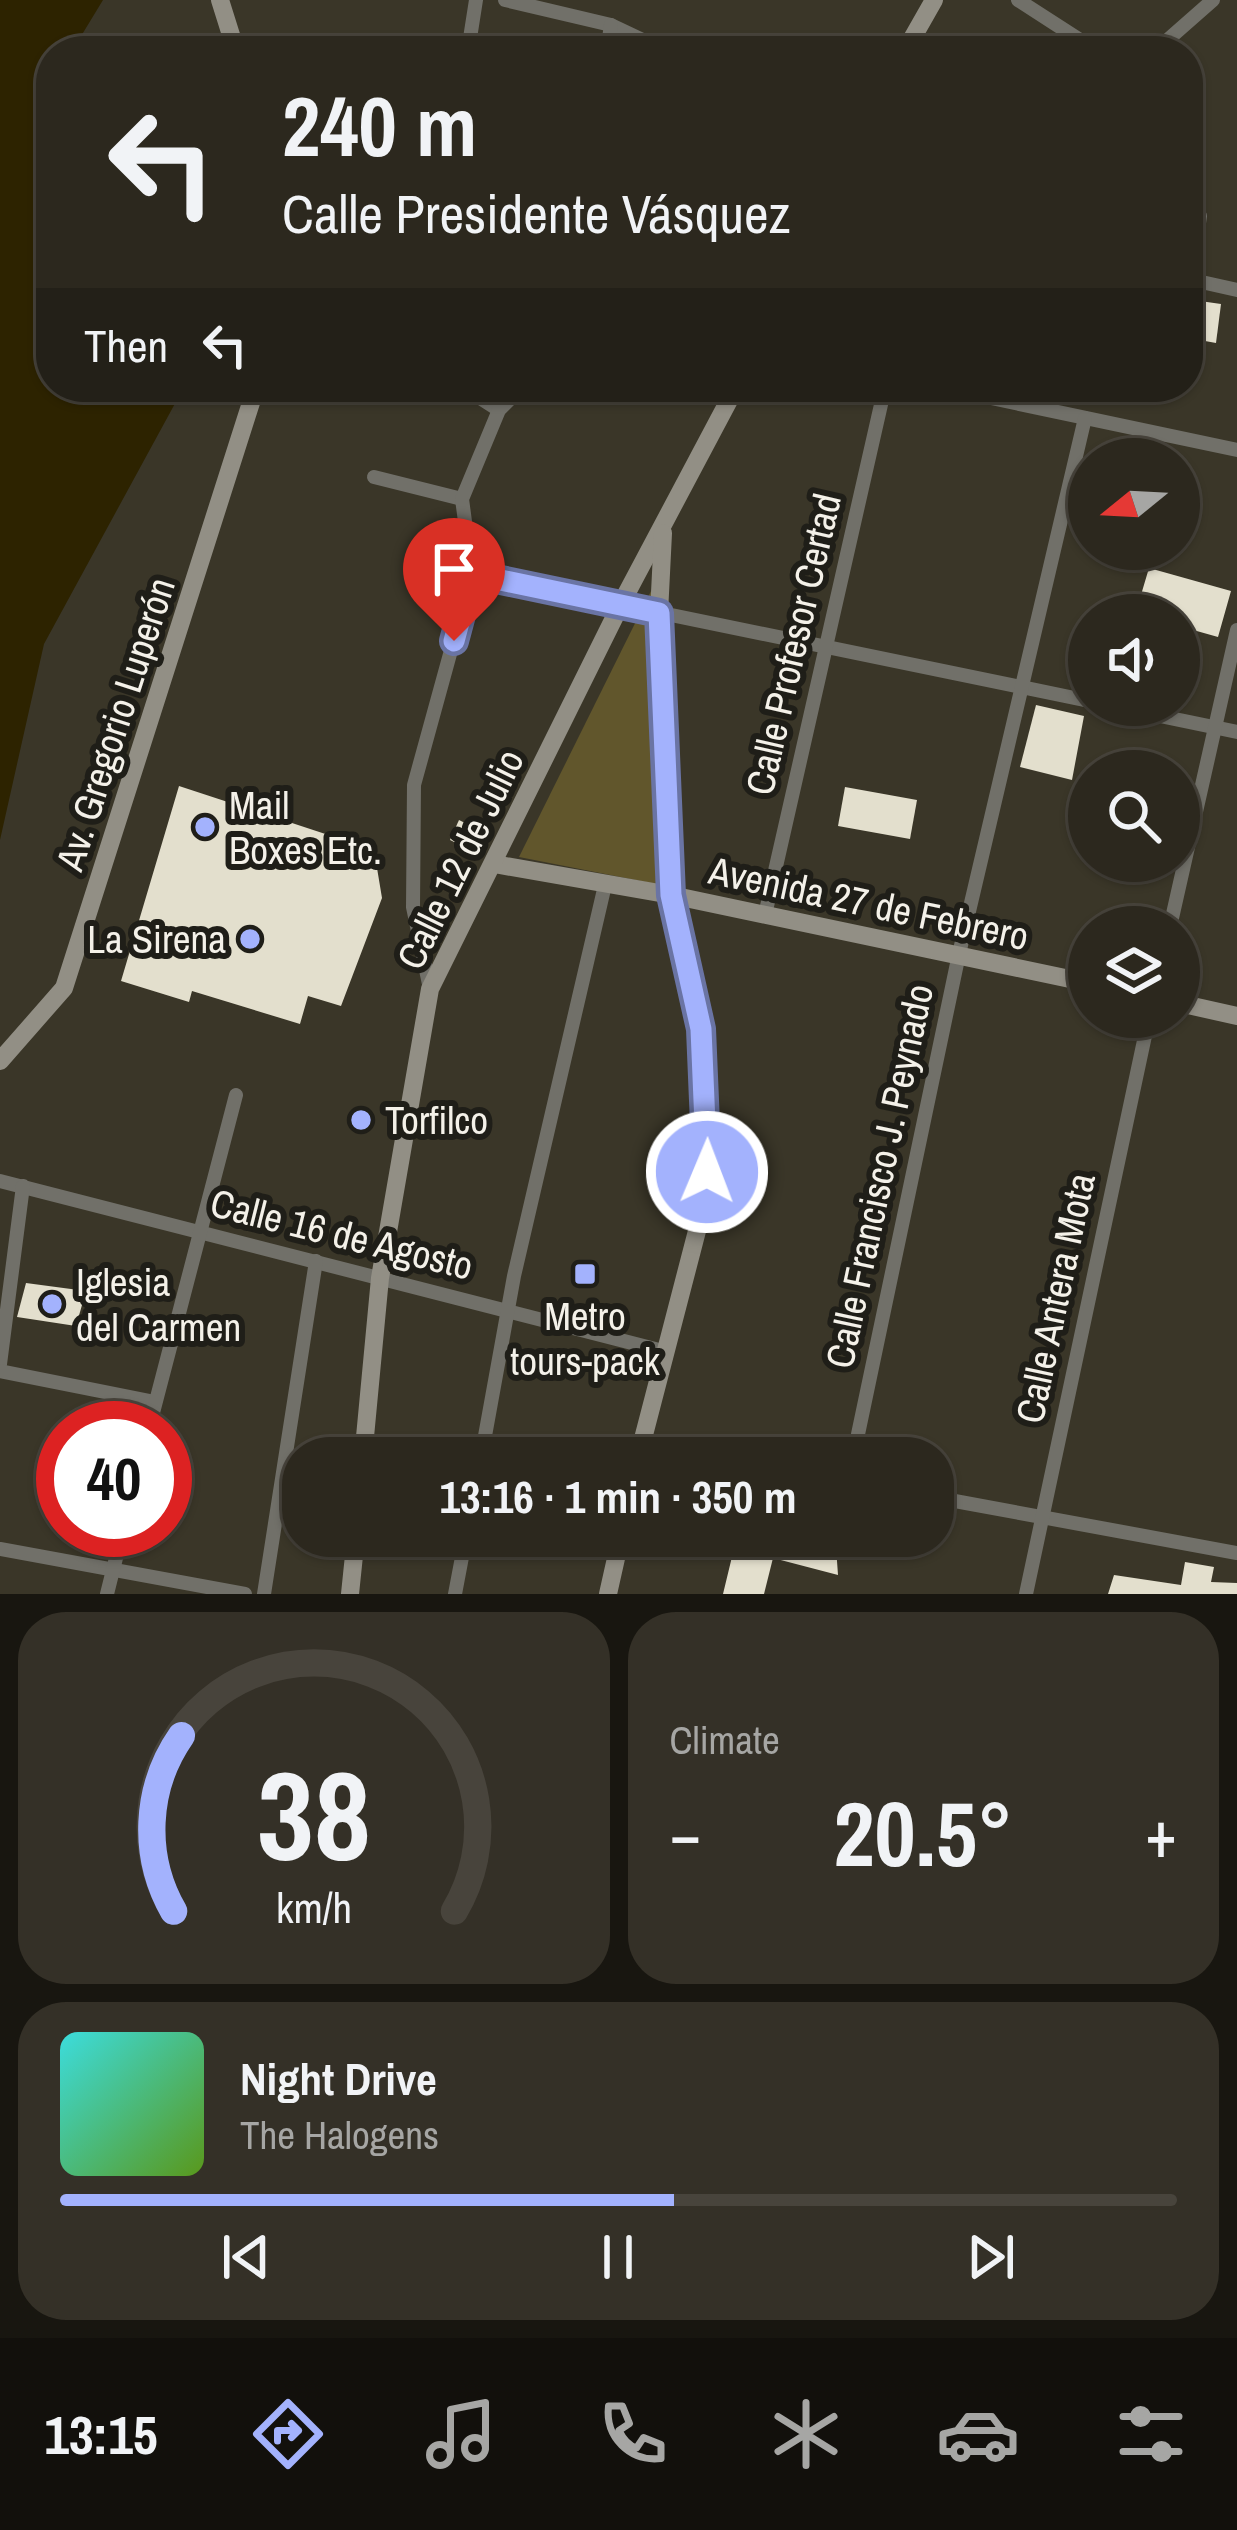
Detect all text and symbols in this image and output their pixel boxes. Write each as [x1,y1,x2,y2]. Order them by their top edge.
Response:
text: 240 m [282,69,477,182]
icon: left [84,84,240,240]
text: Calle Presidente Vásquez [282,177,791,250]
icon: left [192,312,258,378]
text: Then [84,315,168,376]
north arrow [1068,438,1200,570]
map controls [1068,438,1200,1038]
street label: Calle Profesor Certad [733,488,853,800]
pin [403,518,505,641]
icon: arrive [421,536,487,602]
street label: Av. Gregorio Luperón [43,571,187,878]
button: sound [1068,594,1200,726]
street label: Calle 12 de Julio [384,741,536,977]
button: search [1068,750,1200,882]
place label: Mail Boxes Etc. [229,779,382,876]
marker: Mail Boxes Etc. [192,814,218,840]
street label: Avenida 27 de Febrero [704,844,1033,962]
button: layers [1068,906,1200,1038]
place label: La Sirena [87,913,226,965]
marker: La Sirena [237,926,263,952]
street label: Calle Francisco J. Peynado [813,979,945,1373]
place label: Torfilco [385,1094,488,1146]
marker: Torfilco [348,1107,374,1133]
position arrow [644,1109,770,1235]
street label: Calle Antera Mota [1003,1168,1107,1428]
street label: Calle 16 de Agosto [205,1176,479,1292]
place label: Iglesia del Carmen [76,1256,241,1353]
marker: Metro tours-pack [572,1261,598,1287]
place label: Metro tours-pack [510,1290,661,1387]
marker: Iglesia del Carmen [39,1291,65,1317]
speed limit sign: 40 [36,1401,192,1557]
text: 13:16 · 1 min · 350 m [440,1466,796,1527]
text: Climate [670,1714,780,1766]
text: 38 [257,1731,371,1899]
text: 20.5° [833,1773,1013,1894]
text: − [670,1789,701,1878]
text: + [1145,1789,1177,1878]
text: km/h [276,1879,352,1936]
text: Night Drive [240,2048,437,2109]
text: The Halogens [240,2109,439,2161]
icon: previous [213,2224,279,2290]
icon: pause [585,2224,651,2290]
icon: next [958,2224,1024,2290]
icon: directions [246,2392,330,2476]
icon: music [419,2392,503,2476]
icon: phone [591,2392,675,2476]
icon: climate [764,2392,848,2476]
icon: car [936,2392,1020,2476]
icon: filters [1109,2392,1193,2476]
text: 13:15 [44,2398,158,2471]

